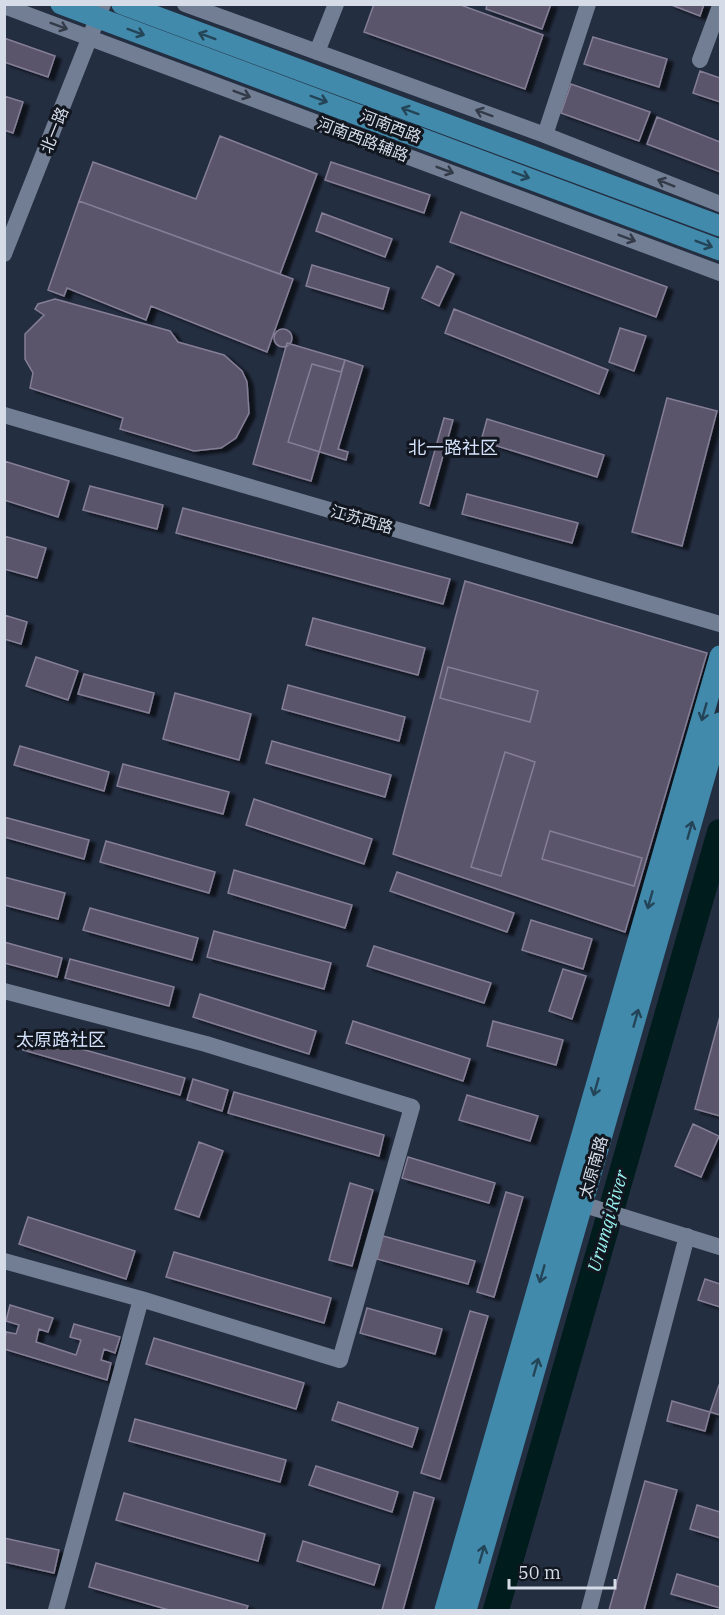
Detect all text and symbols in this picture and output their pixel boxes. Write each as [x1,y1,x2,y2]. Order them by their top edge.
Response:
one-way arrow [50,21,68,32]
one-way arrow [126,27,145,38]
one-way arrow [198,30,217,41]
one-way arrow [232,89,251,100]
one-way arrow [309,94,328,105]
street label: 北一路 [36,104,72,156]
street label: 河南西路 [358,105,424,147]
one-way arrow [401,105,419,116]
one-way arrow [475,106,494,117]
street label: 河南西路辅路 [315,112,411,166]
one-way arrow [435,165,453,176]
one-way arrow [511,170,530,181]
one-way arrow [657,176,676,187]
one-way arrow [617,233,636,244]
one-way arrow [694,239,712,250]
district label: 北一路社区 [408,436,498,459]
street label: 江苏西路 [328,501,396,537]
one-way arrow [698,702,709,721]
one-way arrow [685,821,696,840]
one-way arrow [644,890,655,909]
one-way arrow [631,1009,642,1028]
district label: 太原路社区 [16,1028,106,1051]
one-way arrow [590,1077,601,1096]
street label: 太原南路 [575,1133,611,1201]
water label: Urumqi River [582,1166,633,1274]
one-way arrow [536,1265,547,1284]
one-way arrow [531,1358,542,1377]
one-way arrow [477,1545,488,1564]
scale bar [509,1552,616,1590]
text: 50 m [518,1561,561,1584]

